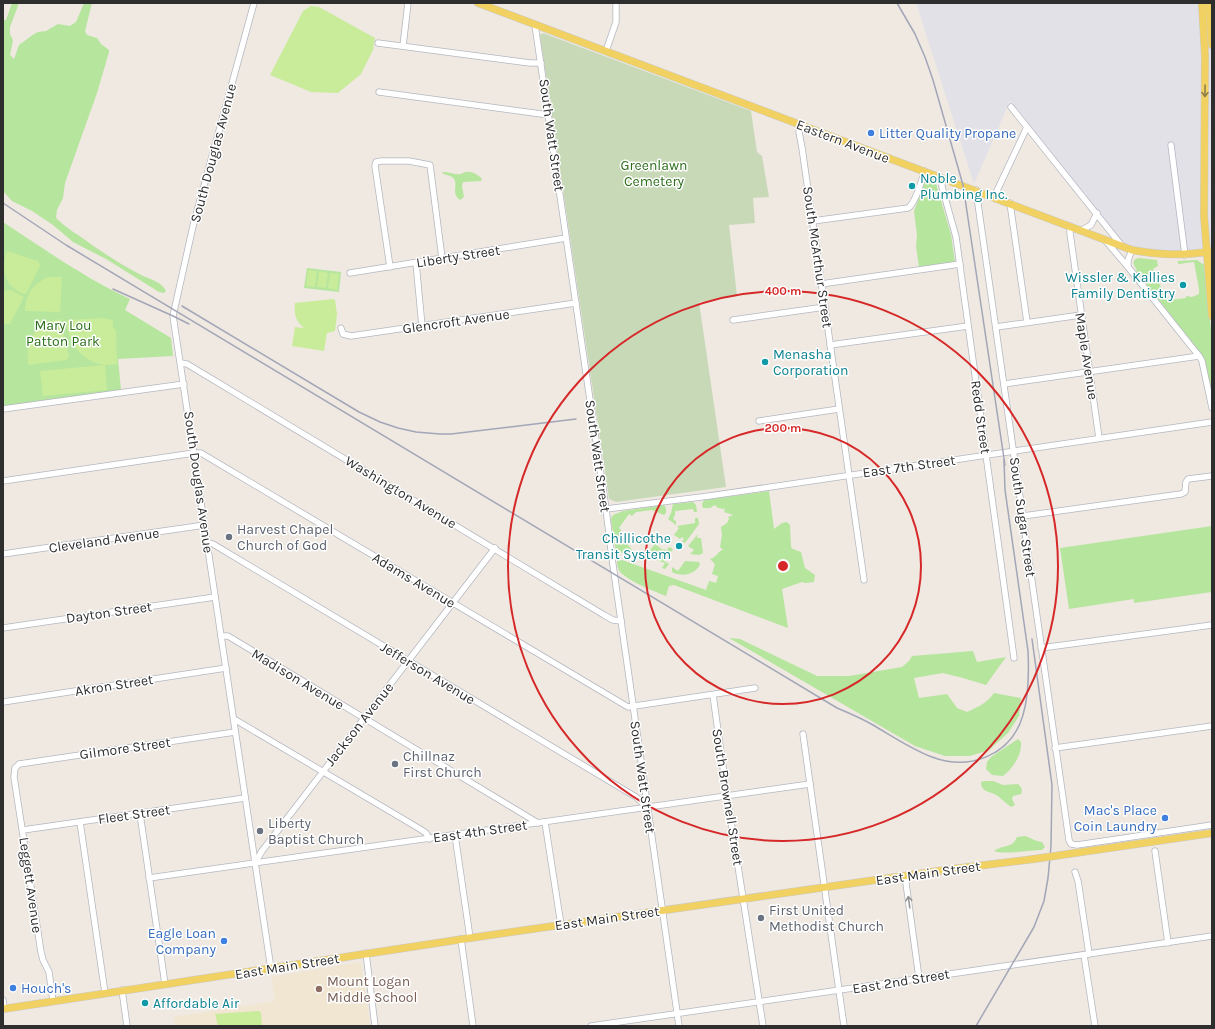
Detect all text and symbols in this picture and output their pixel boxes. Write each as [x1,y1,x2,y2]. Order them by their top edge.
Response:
street label: South Watt Street [535,78,568,193]
street label: South Douglas Avenue [187,82,240,225]
one-way arrow [1201,84,1209,97]
street label: Eastern Avenue [794,116,892,167]
place label: Litter Quality Propane [879,125,1016,142]
marker: Litter Quality Propane [866,128,876,138]
park label: Greenlawn Cemetery [620,157,688,190]
place label: Noble Plumbing Inc. [920,170,1008,203]
marker: Noble Plumbing Inc. [907,181,917,191]
street label: South McArthur Street [799,185,836,329]
street label: Liberty Street [415,241,501,272]
place label: Wissler & Kallies Family Dentistry [1065,269,1175,302]
marker: Wissler & Kallies Family Dentistry [1178,280,1188,290]
text: 400 m [765,284,801,298]
street label: Glencroft Avenue [401,306,511,337]
street label: Maple Avenue [1071,311,1102,401]
park label: Mary Lou Patton Park [26,317,100,350]
place label: Menasha Corporation [773,346,848,379]
marker: Menasha Corporation [760,357,770,367]
street label: Redd Street [967,379,994,455]
street label: South Watt Street [581,399,614,514]
street label: South Douglas Avenue [180,410,217,554]
text: 200 m [765,421,801,435]
street label: Washington Avenue [342,452,459,532]
street label: East 7th Street [862,452,957,481]
street label: South Sugar Street [1006,456,1039,578]
place label: Harvest Chapel Church of God [237,521,333,554]
street label: Cleveland Avenue [48,524,161,557]
place label: Chillicothe Transit System [576,530,671,563]
marker: Harvest Chapel Church of God [224,532,234,542]
marker: Chillicothe Transit System [674,541,684,551]
street label: Adams Avenue [369,549,458,612]
centre of rings [776,559,790,573]
street label: Dayton Street [65,598,153,627]
street label: Jefferson Avenue [377,638,478,708]
street label: Madison Avenue [248,645,347,714]
street label: Akron Street [74,671,154,700]
street label: Jackson Avenue [322,679,397,769]
street label: South Watt Street [626,720,659,835]
street label: South Brownell Street [708,727,747,867]
street label: Gilmore Street [78,734,172,763]
place label: Chillnaz First Church [403,748,482,781]
marker: Chillnaz First Church [390,759,400,769]
street label: Fleet Street [97,801,171,828]
place label: Mac's Place Coin Laundry [1074,802,1157,835]
marker: Mac's Place Coin Laundry [1160,813,1170,823]
place label: Liberty Baptist Church [268,815,364,848]
street label: East 4th Street [432,816,528,847]
marker: Liberty Baptist Church [255,826,265,836]
street label: Leggett Avenue [15,836,46,934]
street label: East Main Street [875,858,981,889]
one-way arrow [905,896,913,909]
place label: First United Methodist Church [769,902,884,935]
street label: East Main Street [554,903,660,934]
marker: First United Methodist Church [756,913,766,923]
place label: Eagle Loan Company [148,925,216,958]
marker: Eagle Loan Company [219,936,229,946]
street label: East Main Street [234,950,340,983]
street label: East 2nd Street [851,965,951,998]
place label: Mount Logan Middle School [327,973,417,1006]
place label: Houch's [21,980,71,997]
marker: Houch's [8,983,18,993]
marker: Mount Logan Middle School [314,984,324,994]
place label: Affordable Air [153,995,240,1012]
marker: Affordable Air [140,998,150,1008]

